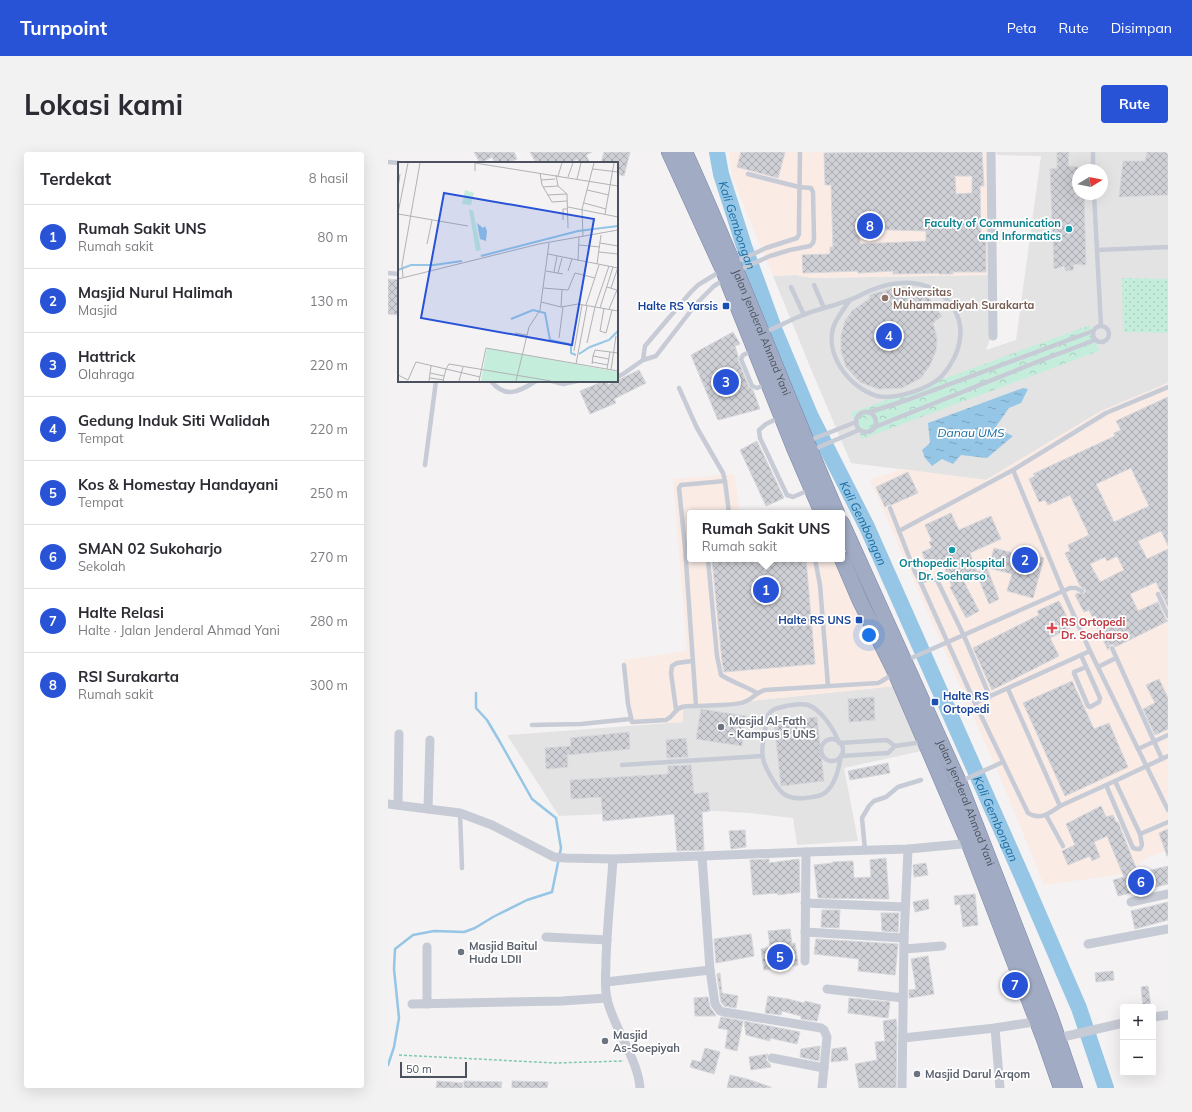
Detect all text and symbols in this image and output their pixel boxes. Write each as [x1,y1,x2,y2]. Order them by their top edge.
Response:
text: Turnpoint [20,16,107,40]
text: Peta [1007,19,1036,37]
text: Rute [1058,19,1089,37]
text: Disimpan [1111,19,1172,37]
button: Rute [1101,85,1168,123]
text: Lokasi kami [24,87,183,122]
inset map [398,162,618,382]
north arrow [1072,164,1108,200]
text: Terdekat [40,168,111,189]
text: 8 hasil [309,170,348,186]
water label: Kali Gembongan [716,179,759,271]
pin: 8 [857,211,883,241]
place label: Faculty of Communication and Informatics [924,216,1061,243]
text: Rumah Sakit UNS [78,219,206,238]
marker: Faculty of Communication and Informatics [1064,224,1074,234]
text: 1 [49,229,57,245]
text: 80 m [318,229,348,245]
text: Rumah sakit [78,238,153,254]
street label: Jalan Jenderal Ahmad Yani [730,267,794,398]
text: Masjid Nurul Halimah [78,283,233,302]
place label: Universitas Muhammadiyah Surakarta [893,285,1035,312]
text: 2 [49,293,57,309]
text: 130 m [310,293,348,309]
marker: Universitas Muhammadiyah Surakarta [880,293,890,303]
place label: Halte RS Yarsis [638,299,718,313]
marker: Halte RS Yarsis [721,301,731,311]
text: Masjid [78,302,117,318]
pin: 4 [876,321,902,351]
text: Hattrick [78,347,136,366]
text: 3 [49,357,57,373]
text: 220 m [310,357,348,373]
text: Olahraga [78,366,135,382]
pin: 3 [713,367,739,397]
text: Gedung Induk Siti Walidah [78,411,270,430]
text: 4 [49,421,57,437]
text: 220 m [310,421,348,437]
water label: Danau UMS [938,425,1005,440]
text: Tempat [78,430,124,446]
text: Kos & Homestay Handayani [78,475,278,494]
water label: Kali Gembongan [837,478,890,568]
text: 5 [49,485,57,501]
text: 250 m [310,485,348,501]
text: Tempat [78,494,124,510]
popup [687,510,845,562]
text: Rumah Sakit UNS [702,519,830,538]
text: Rumah sakit [702,538,777,554]
text: SMAN 02 Sukoharjo [78,539,222,558]
marker: Orthopedic Hospital Dr. Soeharso [947,545,957,555]
pin: 2 [1012,545,1038,575]
text: 6 [49,549,57,565]
text: 270 m [310,549,348,565]
place label: Orthopedic Hospital Dr. Soeharso [899,556,1005,583]
text: Sekolah [78,558,126,574]
pin: 1 [753,575,779,605]
text: Halte Relasi [78,603,164,622]
text: 7 [49,613,57,629]
text: 280 m [310,613,348,629]
place label: Halte RS UNS [778,613,851,627]
marker: Halte RS UNS [854,615,864,625]
place label: RS Ortopedi Dr. Soeharso [1061,615,1129,642]
text: Halte · Jalan Jenderal Ahmad Yani [78,622,280,638]
marker: RS Ortopedi Dr. Soeharso [1046,622,1058,634]
your location [859,625,879,645]
text: RSI Surakarta [78,667,179,686]
text: 8 [49,677,57,693]
text: 300 m [310,677,348,693]
text: Rumah sakit [78,686,153,702]
place label: Halte RS Ortopedi [943,689,990,716]
marker: Halte RS Ortopedi [930,697,940,707]
place label: Masjid Al-Fath - Kampus 5 UNS [729,714,816,741]
marker: Masjid Al-Fath - Kampus 5 UNS [716,722,726,732]
street label: Jalan Jenderal Ahmad Yani [934,737,998,868]
water label: Kali Gembongan [971,773,1022,864]
pin: 6 [1128,867,1154,897]
place label: Masjid Baitul Huda LDII [469,939,537,966]
pin: 5 [767,942,793,972]
marker: Masjid Baitul Huda LDII [456,947,466,957]
pin: 7 [1002,970,1028,1000]
map controls [1120,1004,1156,1076]
button: + [1120,1004,1156,1040]
place label: Masjid As-Soepiyah [613,1028,680,1055]
marker: Masjid As-Soepiyah [600,1036,610,1046]
button: − [1120,1040,1156,1076]
scale bar [400,1060,467,1079]
text: 50 m [406,1062,432,1076]
place label: Masjid Darul Arqom [925,1067,1030,1081]
marker: Masjid Darul Arqom [912,1069,922,1079]

